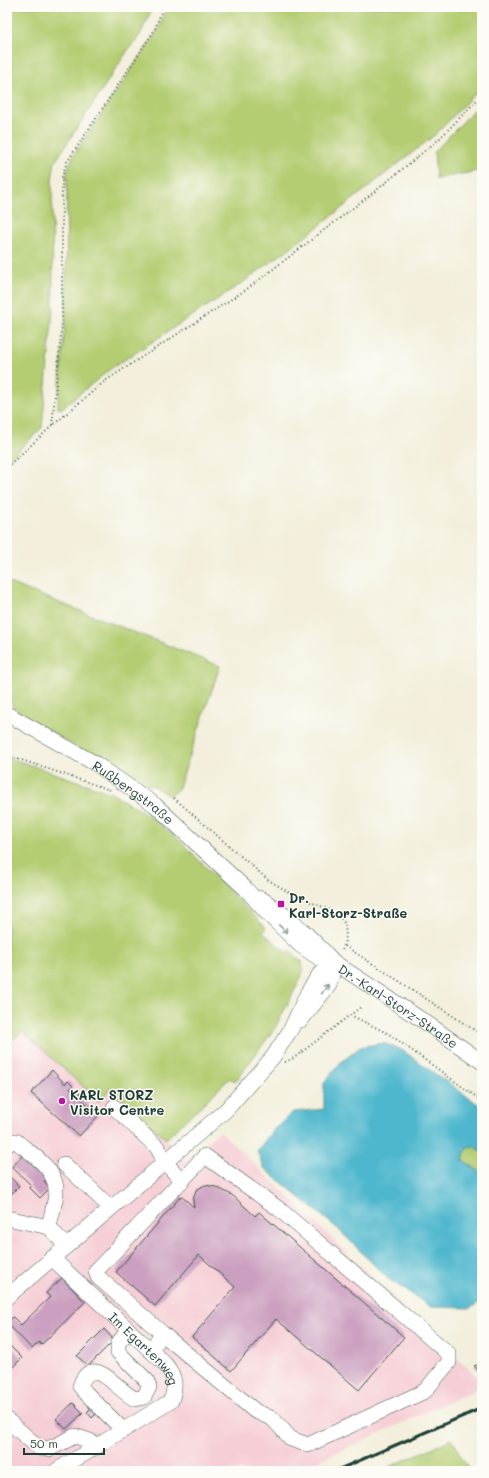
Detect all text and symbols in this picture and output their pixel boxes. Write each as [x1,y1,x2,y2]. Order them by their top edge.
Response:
street label: Rußbergstraße [90,756,178,827]
place label: Dr. Karl-Storz-Straße [289,889,408,921]
marker: Dr. Karl-Storz-Straße [276,899,286,909]
one-way arrow [278,924,288,934]
street label: Dr.-Karl-Storz-Straße [336,959,462,1051]
one-way arrow [321,984,329,995]
place label: KARL STORZ Visitor Centre [70,1086,164,1118]
marker: KARL STORZ Visitor Centre [57,1096,67,1106]
street label: Im Egartenweg [106,1308,183,1386]
scale bar [24,1430,104,1456]
text: 50 m [30,1435,58,1451]

